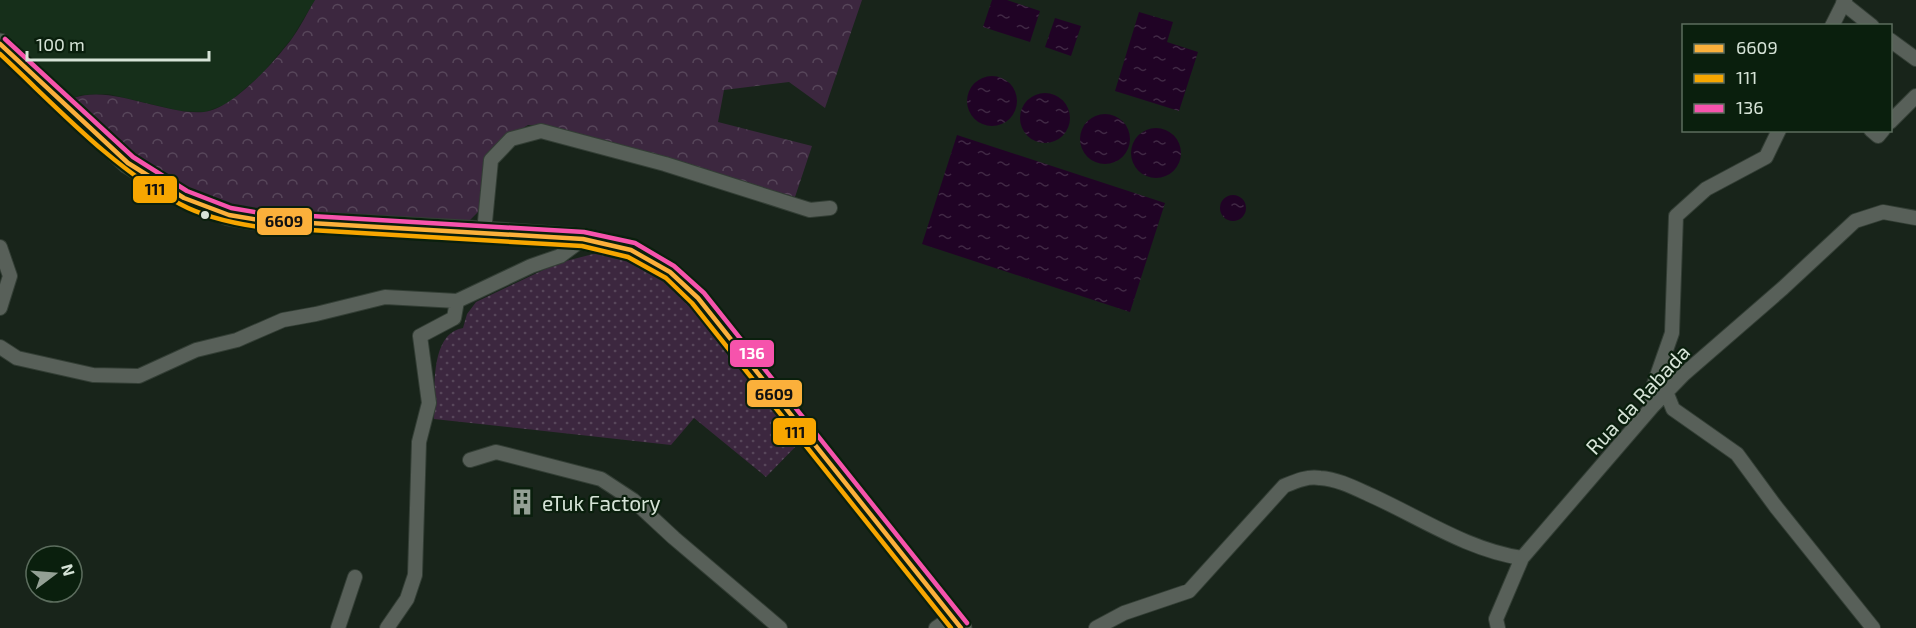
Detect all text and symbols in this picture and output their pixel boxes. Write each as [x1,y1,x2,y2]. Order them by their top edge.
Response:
scale bar [27,24,208,62]
legend [1682,24,1892,132]
text: 100 m [36,33,85,55]
text: 6609 [1736,36,1778,58]
text: 111 [1736,66,1758,88]
text: 136 [1736,96,1763,118]
line badge: 111 [132,175,178,204]
text: 111 [145,179,165,198]
line badge: 6609 [256,207,313,236]
unlabelled marker [199,209,211,221]
text: 6609 [265,211,303,230]
line badge: 136 [729,339,775,368]
street label: Rua da Rabada [1580,339,1694,459]
text: 136 [739,343,765,362]
line badge: 6609 [746,379,803,408]
text: 6609 [755,384,793,403]
line badge: 111 [772,417,817,446]
text: 111 [785,422,805,441]
building icon: eTuk Factory [507,487,537,517]
place label: eTuk Factory [542,490,661,515]
north arrow [24,544,84,604]
text: N [58,562,80,578]

